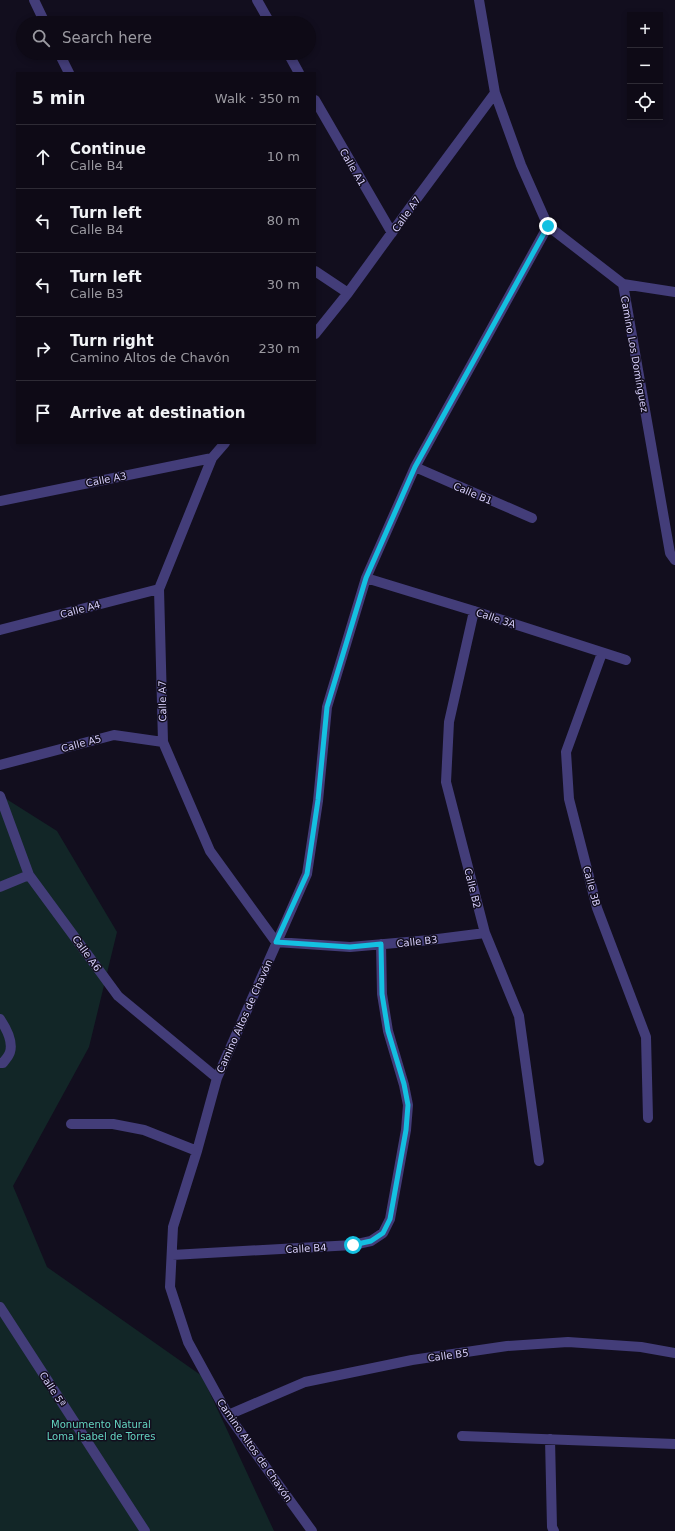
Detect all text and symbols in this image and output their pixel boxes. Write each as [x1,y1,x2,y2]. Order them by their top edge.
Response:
map controls [627,12,663,120]
button: + [627,12,663,48]
search box [16,16,316,60]
icon: search [30,27,52,49]
text: Search here [62,29,152,47]
button: − [627,48,663,84]
button: locate [627,84,663,120]
text: 5 min [32,88,85,108]
text: Walk · 350 m [215,91,300,106]
text: Continue [70,140,146,158]
icon: ahead [32,146,54,168]
street label: Calle A1 [338,147,368,188]
text: 10 m [267,149,300,164]
text: Calle B4 [70,158,124,173]
street label: Calle A7 [390,194,423,234]
text: Turn left [70,204,142,222]
icon: left [32,210,54,232]
text: 80 m [267,213,300,228]
route end [539,217,557,235]
text: Calle B4 [70,222,124,237]
text: Turn left [70,268,142,286]
icon: left [32,274,54,296]
text: 30 m [267,277,300,292]
text: Calle B3 [70,286,124,301]
street label: Camino Los Domínguez [619,295,650,413]
text: Turn right [70,332,154,350]
icon: right [32,338,54,360]
text: 230 m [258,341,300,356]
text: Camino Altos de Chavón [70,350,230,365]
icon: arrive [32,402,54,424]
text: Arrive at destination [70,404,245,422]
street label: Calle A3 [85,470,127,489]
street label: Calle B1 [452,480,494,507]
street label: Calle A4 [59,599,101,620]
street label: Calle 3A [475,607,517,630]
street label: Calle A7 [157,680,168,722]
street label: Calle A5 [60,733,102,754]
street label: Calle 3B [581,865,602,908]
street label: Calle B2 [462,867,483,909]
street label: Calle A6 [70,933,103,973]
street label: Calle B3 [396,934,438,949]
street label: Camino Altos de Chavón [214,958,274,1075]
route start [344,1236,362,1254]
street label: Calle B4 [285,1242,327,1255]
street label: Calle B5 [427,1347,469,1364]
street label: Calle 5ª [37,1370,68,1409]
street label: Camino Altos de Chavón [215,1397,294,1504]
park label: Monumento Natural Loma Isabel de Torres [47,1419,155,1442]

